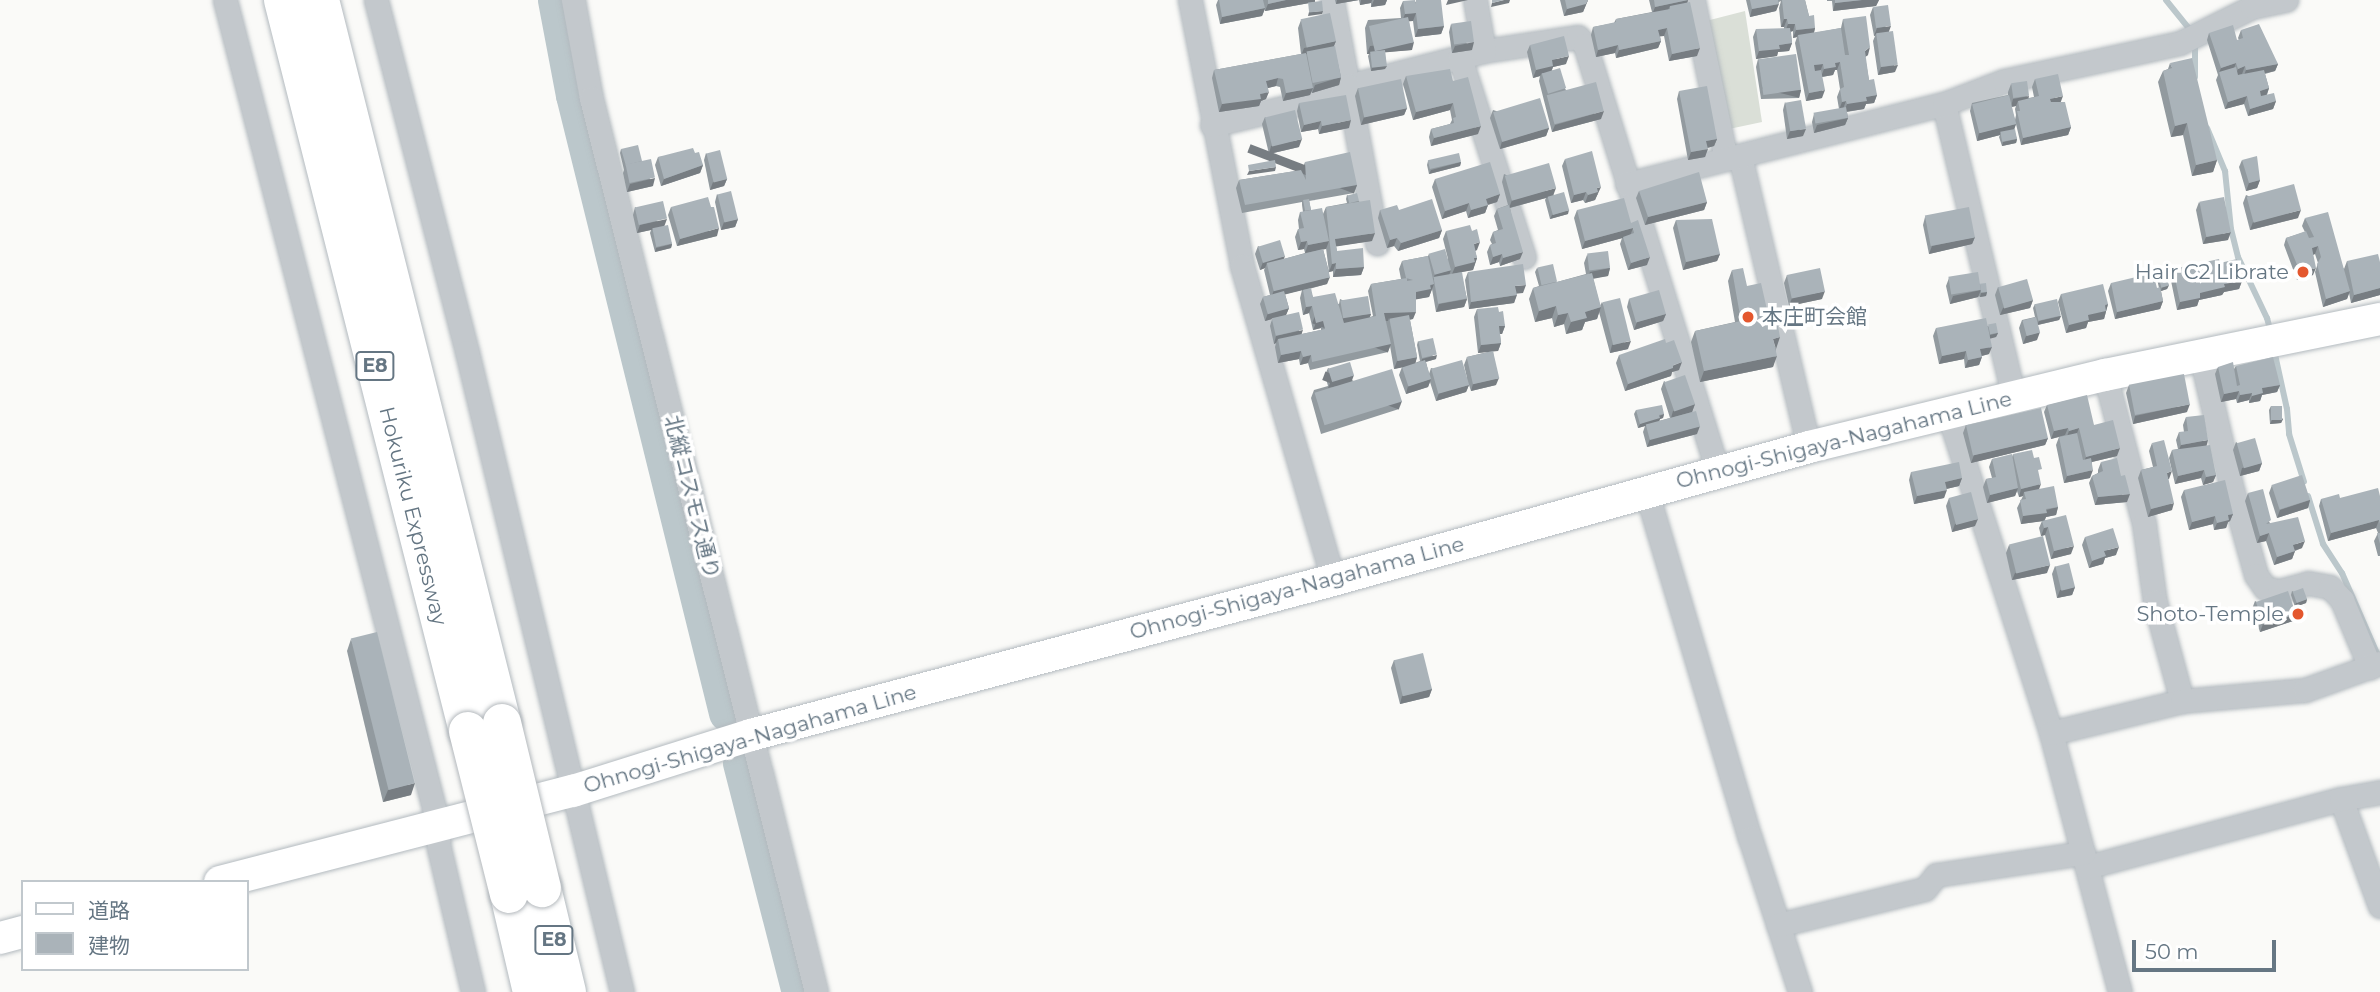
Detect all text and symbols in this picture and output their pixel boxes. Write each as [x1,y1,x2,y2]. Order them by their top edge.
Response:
place label: Hair C2 Librate [2135,259,2289,285]
marker: Hair C2 Librate [2295,264,2311,280]
place label: 本庄町会館 [1762,304,1867,330]
marker: 本庄町会館 [1740,309,1756,325]
road number: E8 [354,350,396,382]
street label: Ohnogi-Shigaya-Nagahama Line [1673,386,2015,494]
street label: Hokuriku Expressway [374,404,452,628]
street label: 北縦コスモス通り [659,412,725,582]
street label: Ohnogi-Shigaya-Nagahama Line [1127,531,1467,645]
place label: Shoto-Temple [2136,601,2284,627]
marker: Shoto-Temple [2290,606,2306,622]
street label: Ohnogi-Shigaya-Nagahama Line [581,679,919,799]
legend [21,880,248,971]
text: 道路 [88,898,130,923]
road number: E8 [533,924,575,956]
scale bar [2135,926,2278,970]
text: 建物 [88,933,130,958]
text: 50 m [2145,939,2199,964]

